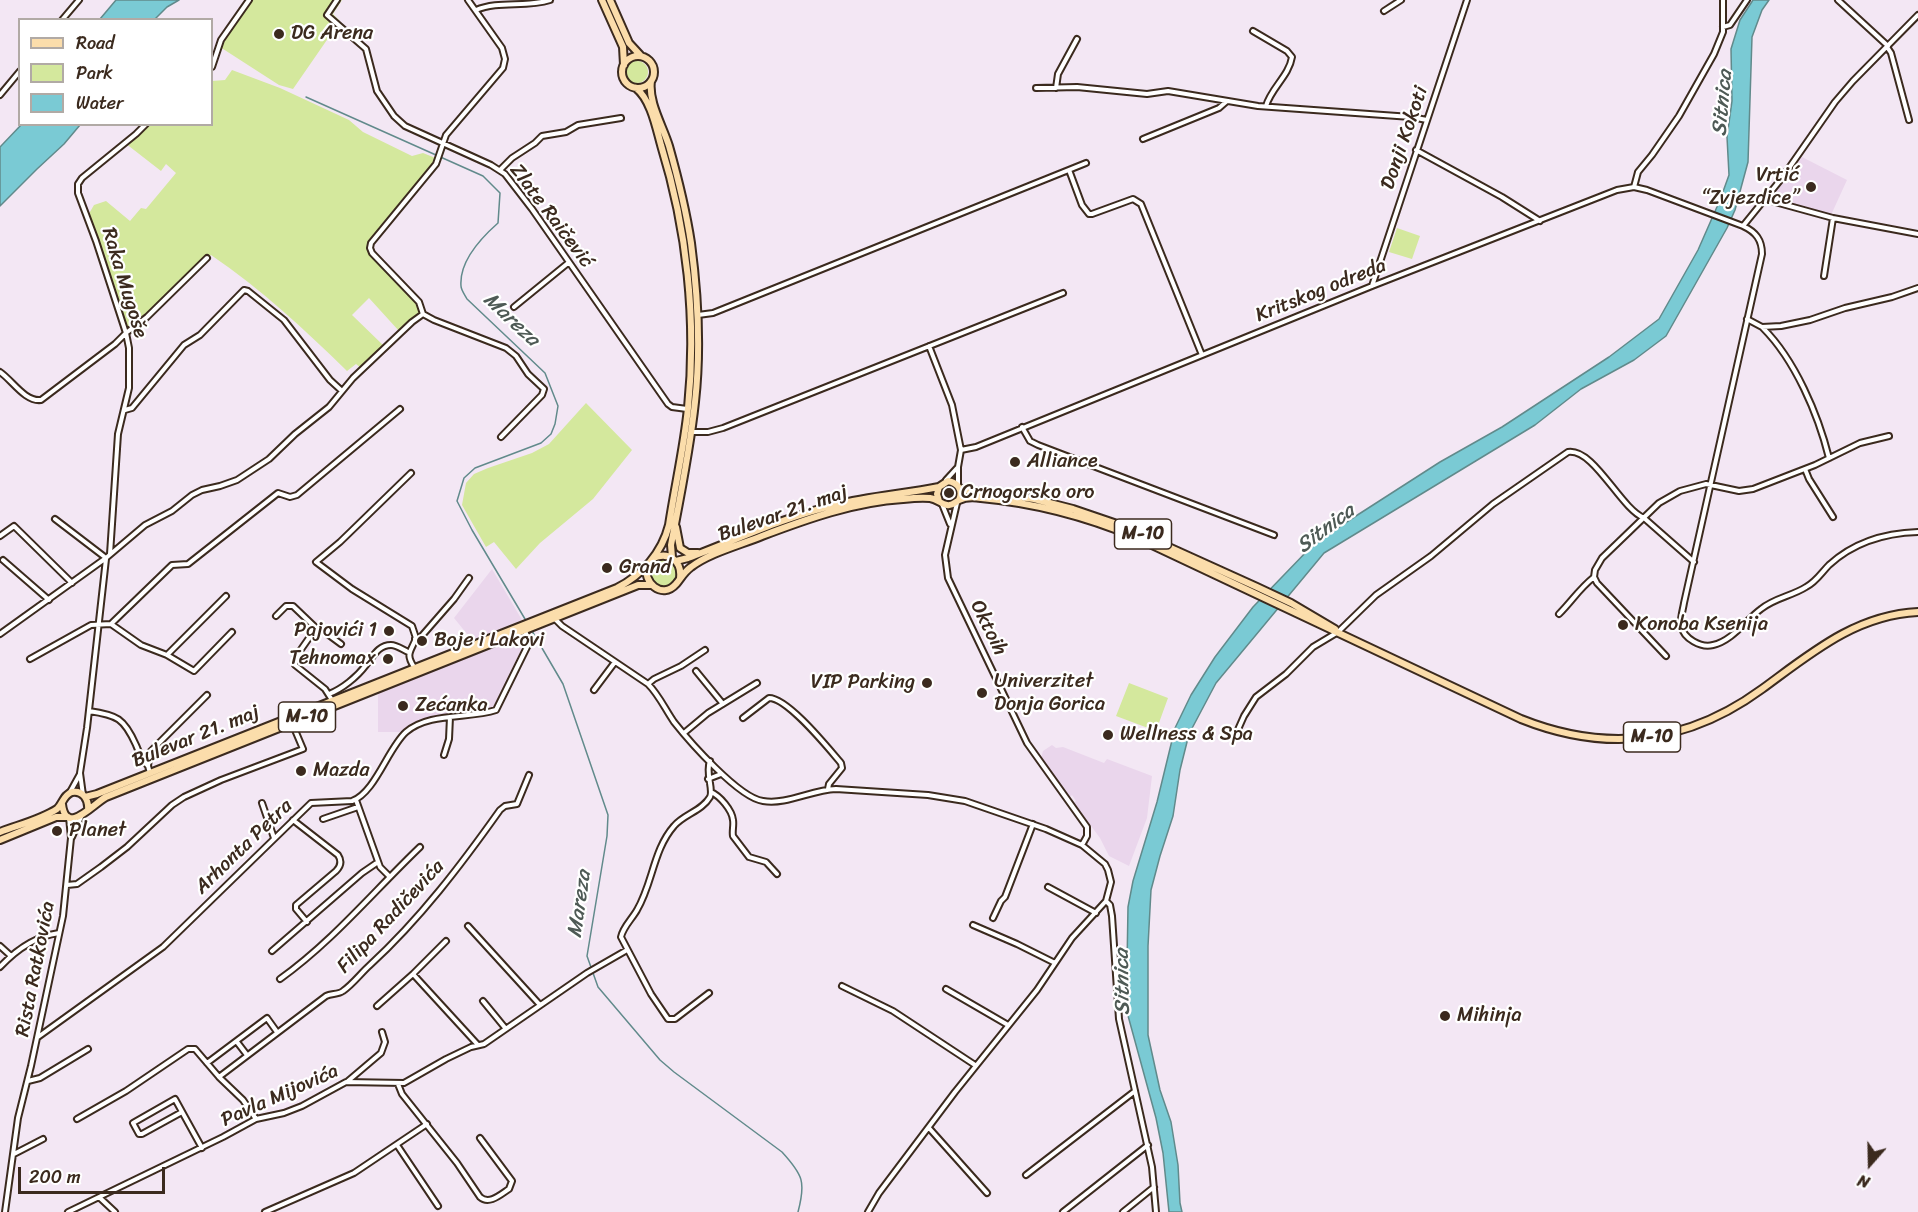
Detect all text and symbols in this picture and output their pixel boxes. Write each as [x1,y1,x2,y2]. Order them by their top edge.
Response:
legend [18,18,213,126]
place label: DG Arena [291,22,373,46]
text: Road [76,27,115,59]
marker: DG Arena [272,27,286,41]
text: Park [76,57,113,89]
water label: Sitnica [1708,69,1738,137]
street label: Donji Kokoti [1376,83,1434,193]
text: Water [76,87,123,119]
street label: Zlate Raičević [504,159,598,273]
place label: Vrtić “Zvjezdice” [1701,164,1799,211]
marker: Vrtić “Zvjezdice” [1804,180,1818,194]
street label: Raka Mugoše [96,225,152,341]
street label: Kritskog odreda [1252,254,1390,328]
water label: Mareza [478,288,544,352]
place label: Alliance [1027,450,1098,474]
marker: Alliance [1008,455,1022,469]
street label: Bulevar 21. maj [715,481,851,547]
place label: Crnogorsko oro [961,481,1095,505]
marker: Crnogorsko oro [942,486,956,500]
water label: Sitnica [1292,499,1360,559]
road number: M-10 [1114,519,1172,549]
place label: Grand [619,556,671,580]
marker: Grand [600,561,614,575]
street label: Oktoih [964,596,1012,660]
place label: Konoba Ksenija [1635,613,1768,637]
marker: Konoba Ksenija [1616,618,1630,632]
place label: Pajovići 1 [294,619,377,643]
marker: Pajovići 1 [382,624,396,638]
place label: Boje i Lakovi [434,629,544,653]
marker: Boje i Lakovi [415,634,429,648]
place label: Tehnomax [289,647,376,671]
marker: Tehnomax [381,652,395,666]
place label: Univerzitet Donja Gorica [994,670,1105,717]
place label: VIP Parking [811,671,915,695]
marker: VIP Parking [920,676,934,690]
marker: Univerzitet Donja Gorica [975,686,989,700]
place label: Zećanka [415,694,488,718]
marker: Zećanka [396,699,410,713]
street label: Bulevar 21. maj [129,701,263,773]
road number: M-10 [278,702,336,732]
road number: M-10 [1624,722,1680,752]
place label: Wellness & Spa [1120,723,1253,747]
marker: Wellness & Spa [1101,728,1115,742]
place label: Mazda [313,759,369,783]
marker: Mazda [294,764,308,778]
street label: Arhonta Petra [190,795,298,899]
place label: Planet [69,819,126,843]
marker: Planet [50,824,64,838]
street label: Filipa Radičevića [332,855,450,979]
water label: Mareza [563,869,597,939]
street label: Rista Ratkovića [11,899,61,1039]
water label: Sitnica [1110,949,1136,1015]
place label: Mihinja [1457,1004,1521,1028]
marker: Mihinja [1438,1009,1452,1023]
street label: Pavla Mijovića [218,1059,342,1133]
north arrow [1840,1134,1900,1194]
scale bar [21,1155,168,1193]
text: 200 m [29,1161,81,1193]
text: N [1854,1166,1874,1197]

